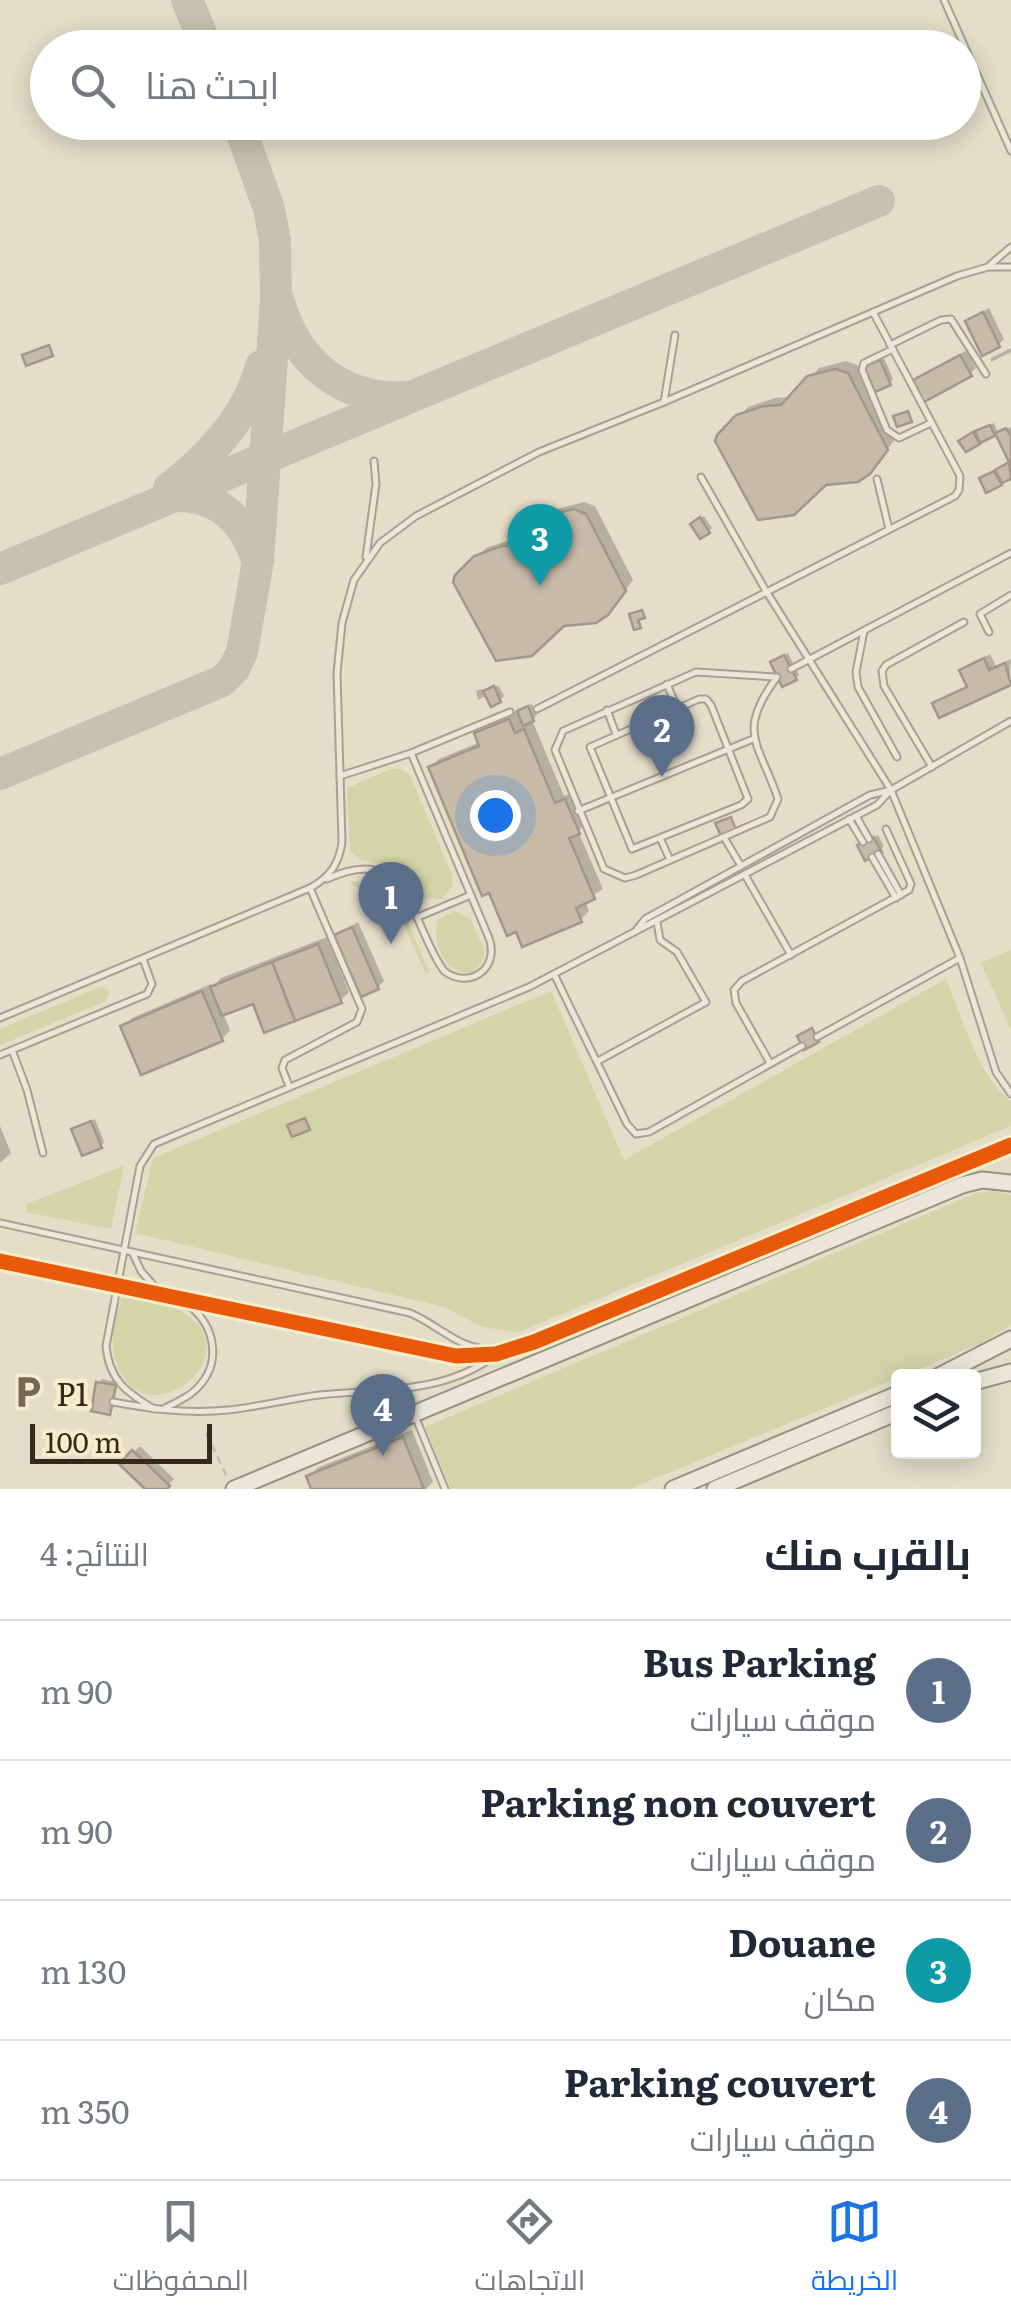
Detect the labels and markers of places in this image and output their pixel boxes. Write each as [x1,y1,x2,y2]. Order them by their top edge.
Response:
pin: 3 [508,504,572,586]
pin: 2 [630,694,694,777]
pin: 1 [358,862,424,944]
place label: P1 [56,1368,88,1416]
parking icon: P1 [9,1373,47,1411]
pin: 4 [350,1374,416,1456]

